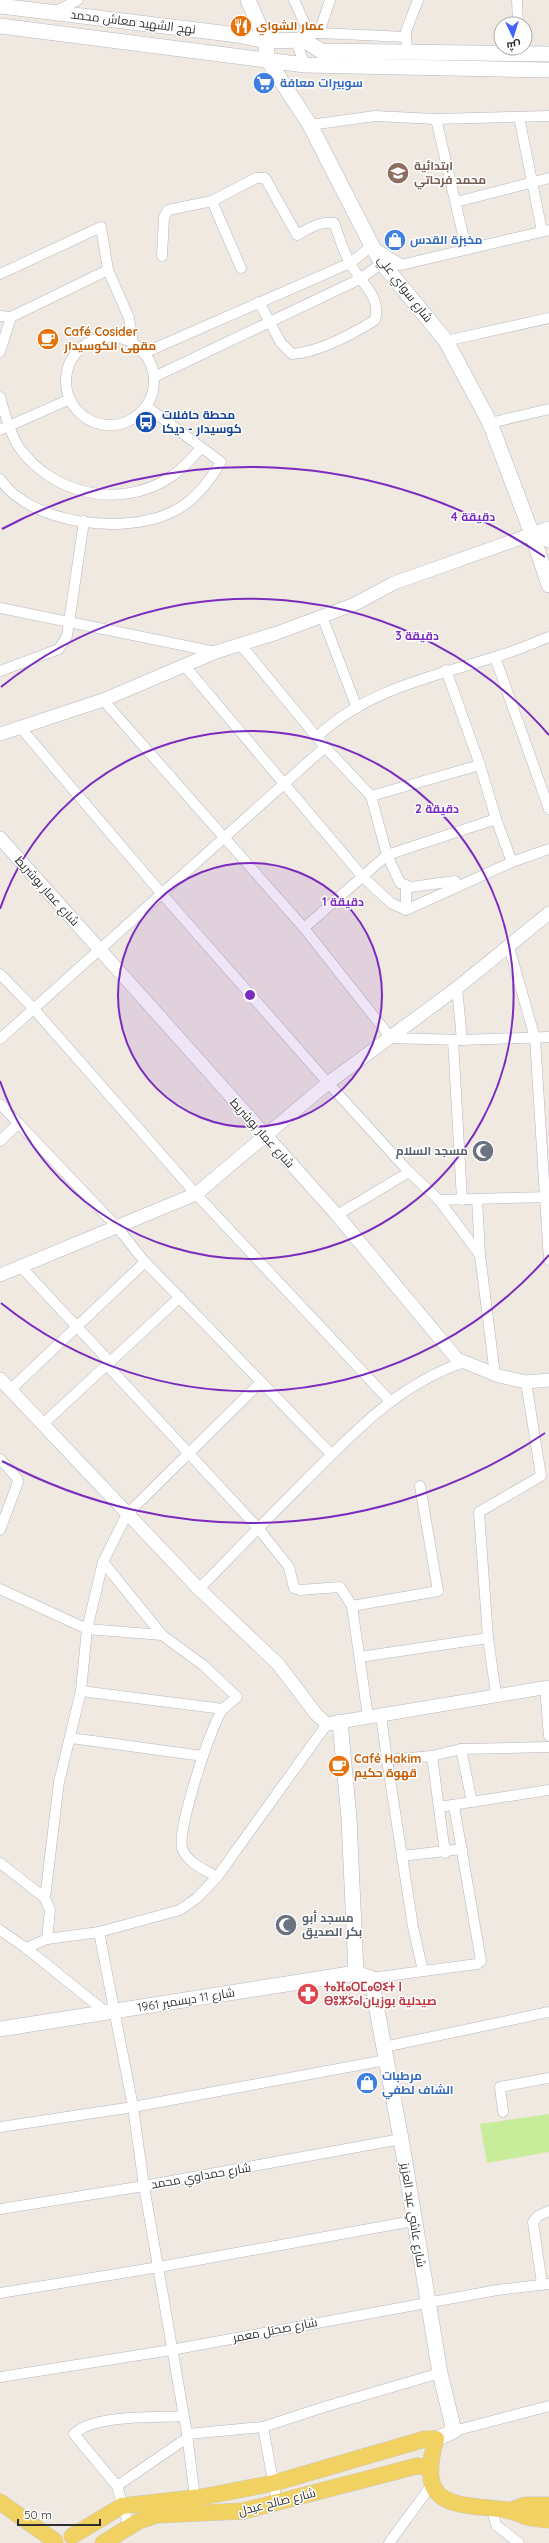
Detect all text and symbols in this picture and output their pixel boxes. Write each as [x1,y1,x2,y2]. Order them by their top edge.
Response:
street label: نهج الشهيد معاش محمد [69,6,197,38]
restaurant icon: عمار الشواي [228,13,254,39]
north arrow [493,16,533,56]
place label: عمار الشواي [256,18,324,36]
text: ش [506,39,521,53]
supermarket icon: سوبيرات معافة [251,70,277,96]
place label: سوبيرات معافة [280,75,363,91]
place label: ابتدائية محمد فرحاتي [414,158,486,190]
school or university icon: ابتدائية محمد فرحاتي [385,160,411,186]
shop icon: مخبزة القدس [382,227,408,253]
place label: مخبزة القدس [410,232,482,248]
street label: شارع سواي علي [372,252,436,327]
place label: Café Cosider مقهى الكوسيدار [63,324,156,354]
cafe icon: Café Cosider مقهى الكوسيدار [35,326,61,352]
place label: محطة حافلات كوسيدار - ديكا [162,407,242,437]
bus stop icon: محطة حافلات كوسيدار - ديكا [133,409,159,435]
text: 4 دقيقة [451,509,495,524]
text: 3 دقيقة [395,628,439,643]
text: 2 دقيقة [415,801,459,816]
street label: شارع عمار بوشريط [11,853,83,929]
text: 1 دقيقة [322,894,364,909]
centre of rings [243,988,257,1002]
street label: شارع عمار بوشريط [226,1095,298,1171]
mosque icon: مسجد السلام [470,1138,496,1164]
place label: مسجد السلام [396,1143,468,1159]
place label: Café Hakim قهوة حكيم [354,1751,421,1781]
cafe icon: Café Hakim قهوة حكيم [326,1753,352,1779]
place label: مسجد أبو بكر الصديق [302,1910,362,1940]
mosque icon: مسجد أبو بكر الصديق [273,1912,299,1938]
place label: ⵜⴰⴼⴰⵔⵎⴰⵙⵉⵜ ⵏ ⴱⵓⵣⵢⴰⵏصيدلية بوزيان [324,1979,437,2009]
pharmacy icon: ⵜⴰⴼⴰⵔⵎⴰⵙⵉⵜ ⵏ ⴱⵓⵣⵢⴰⵏصيدلية بوزيان [295,1981,321,2007]
street label: شارع 11 ديسمبر 1961 [136,1984,236,2016]
place label: مرطبات الشاف لطفي [382,2068,454,2100]
shop icon: مرطبات الشاف لطفي [354,2070,380,2096]
street label: شارع حمداوي محمد [150,2159,253,2195]
street label: شارع عاشي عبد العزيز [395,2161,429,2269]
street label: شارع صحتل معمر [230,2314,319,2346]
street label: شارع صالح عيدل [237,2485,317,2519]
scale bar [18,2501,100,2527]
text: 50 m [24,2507,52,2522]

